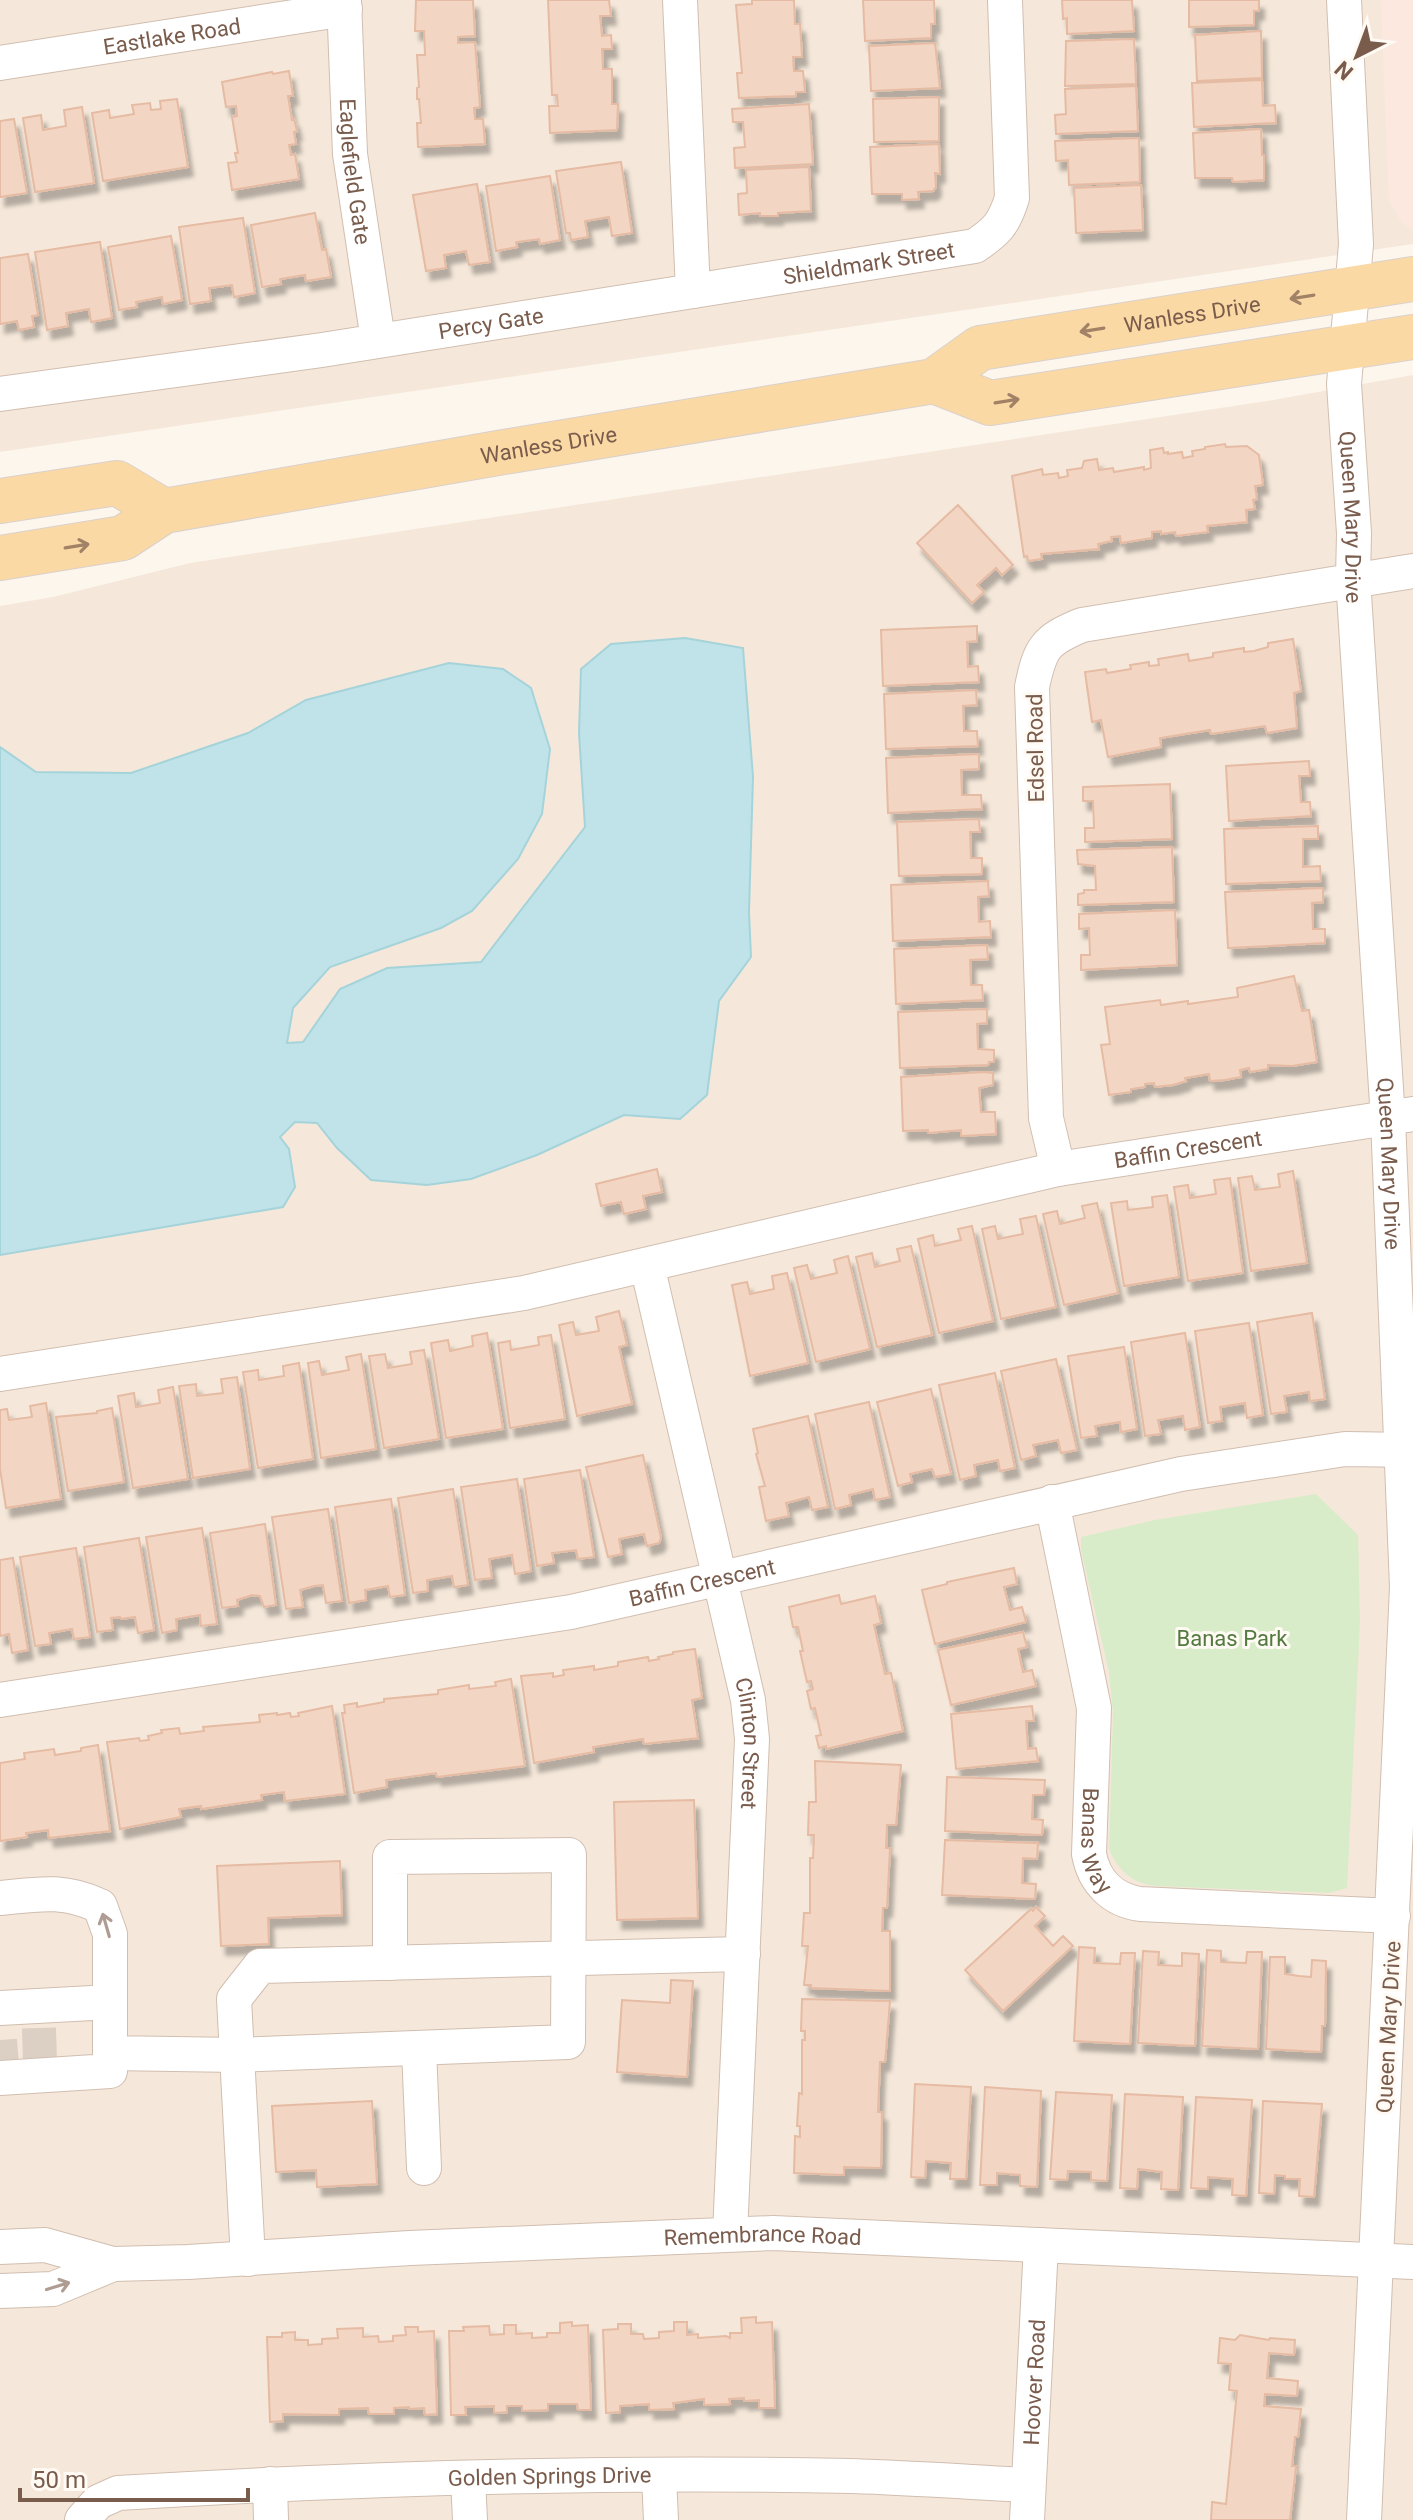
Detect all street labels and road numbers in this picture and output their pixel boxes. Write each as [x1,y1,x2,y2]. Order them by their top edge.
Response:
street label: Eastlake Road [101,13,243,60]
street label: Eaglefield Gate [335,98,375,246]
street label: Shieldmark Street [781,237,956,289]
street label: Wanless Drive [1122,291,1262,338]
street label: Percy Gate [437,303,545,344]
street label: Wanless Drive [479,422,619,469]
street label: Queen Mary Drive [1334,430,1367,604]
street label: Edsel Road [1022,693,1049,803]
street label: Queen Mary Drive [1372,1077,1405,1250]
street label: Baffin Crescent [1112,1126,1264,1173]
street label: Baffin Crescent [627,1554,778,1612]
street label: Clinton Street [730,1675,764,1810]
street label: Banas Way [1076,1787,1117,1900]
street label: Queen Mary Drive [1372,1940,1405,2114]
street label: Remembrance Road [663,2221,862,2251]
street label: Hoover Road [1019,2319,1050,2446]
street label: Golden Springs Drive [447,2463,652,2491]

